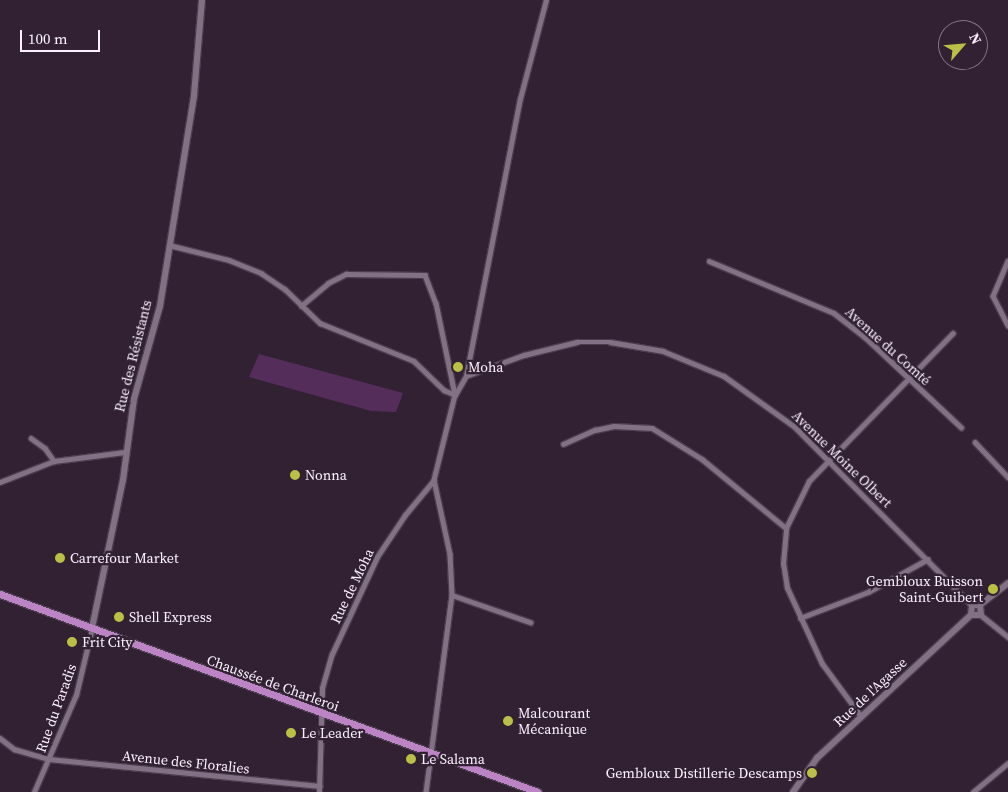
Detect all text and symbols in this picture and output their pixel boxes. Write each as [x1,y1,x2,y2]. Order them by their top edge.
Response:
scale bar [22,20,102,52]
north arrow [938,20,988,70]
text: 100 m [28,28,68,49]
text: N [964,30,987,48]
street label: Rue des Résistants [111,298,155,414]
street label: Avenue du Comté [842,303,934,389]
place label: Moha [468,359,503,375]
marker: Moha [452,361,464,373]
street label: Avenue Moine Olbert [789,407,895,511]
place label: Nonna [305,467,347,483]
marker: Nonna [289,469,301,481]
street label: Rue de Moha [327,546,377,626]
place label: Carrefour Market [70,550,178,566]
marker: Carrefour Market [54,552,66,564]
place label: Gembloux Buisson Saint-Guibert [866,573,983,606]
marker: Gembloux Buisson Saint-Guibert [987,583,999,595]
place label: Shell Express [129,609,212,625]
marker: Shell Express [113,611,125,623]
place label: Frit City [82,634,132,650]
marker: Frit City [66,636,78,648]
street label: Chaussée de Charleroi [205,651,341,715]
street label: Rue de l'Agasse [830,654,910,730]
street label: Rue du Paradis [32,661,80,755]
place label: Malcourant Mécanique [518,705,590,738]
marker: Malcourant Mécanique [502,715,514,727]
place label: Le Leader [301,725,363,741]
marker: Le Leader [285,727,297,739]
street label: Avenue des Floralies [121,747,251,777]
place label: Le Salama [421,751,485,767]
marker: Le Salama [405,753,417,765]
place label: Gembloux Distillerie Descamps [606,765,802,781]
marker: Gembloux Distillerie Descamps [806,767,818,779]

